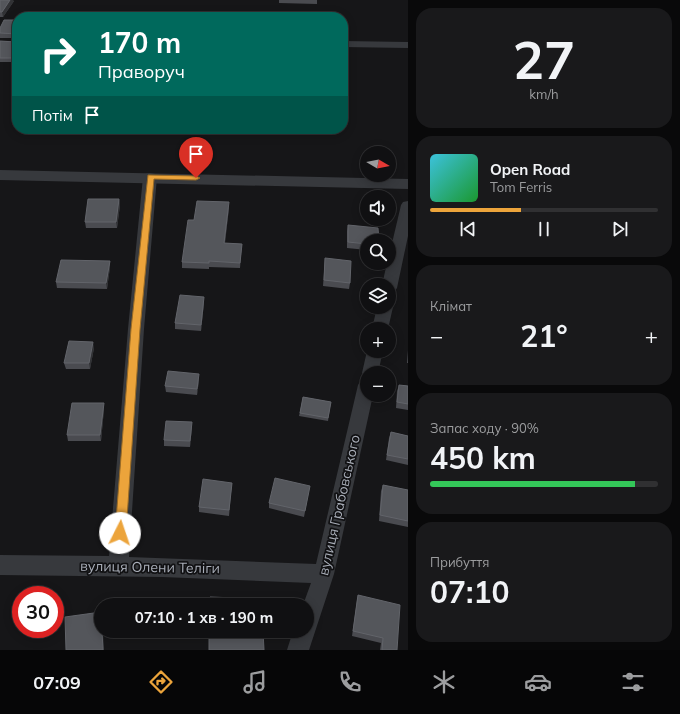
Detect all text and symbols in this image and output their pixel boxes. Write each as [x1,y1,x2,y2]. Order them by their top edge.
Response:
text: 170 m [98,25,181,60]
text: 27 [513,27,575,92]
icon: right [32,28,84,80]
text: Праворуч [98,60,185,83]
text: km/h [529,86,559,102]
icon: arrive [81,104,103,126]
text: Потім [32,106,73,125]
pin [179,137,213,178]
icon: arrive [185,143,207,165]
north arrow [360,146,396,182]
map controls [360,146,396,402]
text: Open Road [490,160,570,179]
text: Tom Ferris [490,179,552,195]
button: sound [360,190,396,226]
icon: previous [457,218,479,240]
icon: pause [533,218,555,240]
icon: next [609,218,631,240]
button: search [360,234,396,270]
button: layers [360,278,396,314]
text: Клімат [430,298,472,314]
text: 21° [520,317,568,355]
button: + [360,322,396,358]
text: − [430,322,443,350]
text: + [645,322,658,350]
button: − [360,366,396,402]
text: Запас ходу · 90% [430,420,539,436]
street label: вулиця Грабовського [314,433,364,577]
text: 450 km [430,439,536,477]
position arrow [99,512,141,554]
text: Прибуття [430,554,489,570]
street label: вулиця Олени Теліги [80,557,220,577]
text: 07:10 [430,573,509,611]
speed limit sign: 30 [12,586,64,638]
text: 07:10 · 1 хв · 190 m [135,608,273,627]
icon: directions [147,668,175,696]
icon: music [241,668,269,696]
icon: phone [336,668,364,696]
icon: climate [430,668,458,696]
icon: car [524,668,552,696]
icon: filters [619,668,647,696]
text: 07:09 [33,671,81,694]

